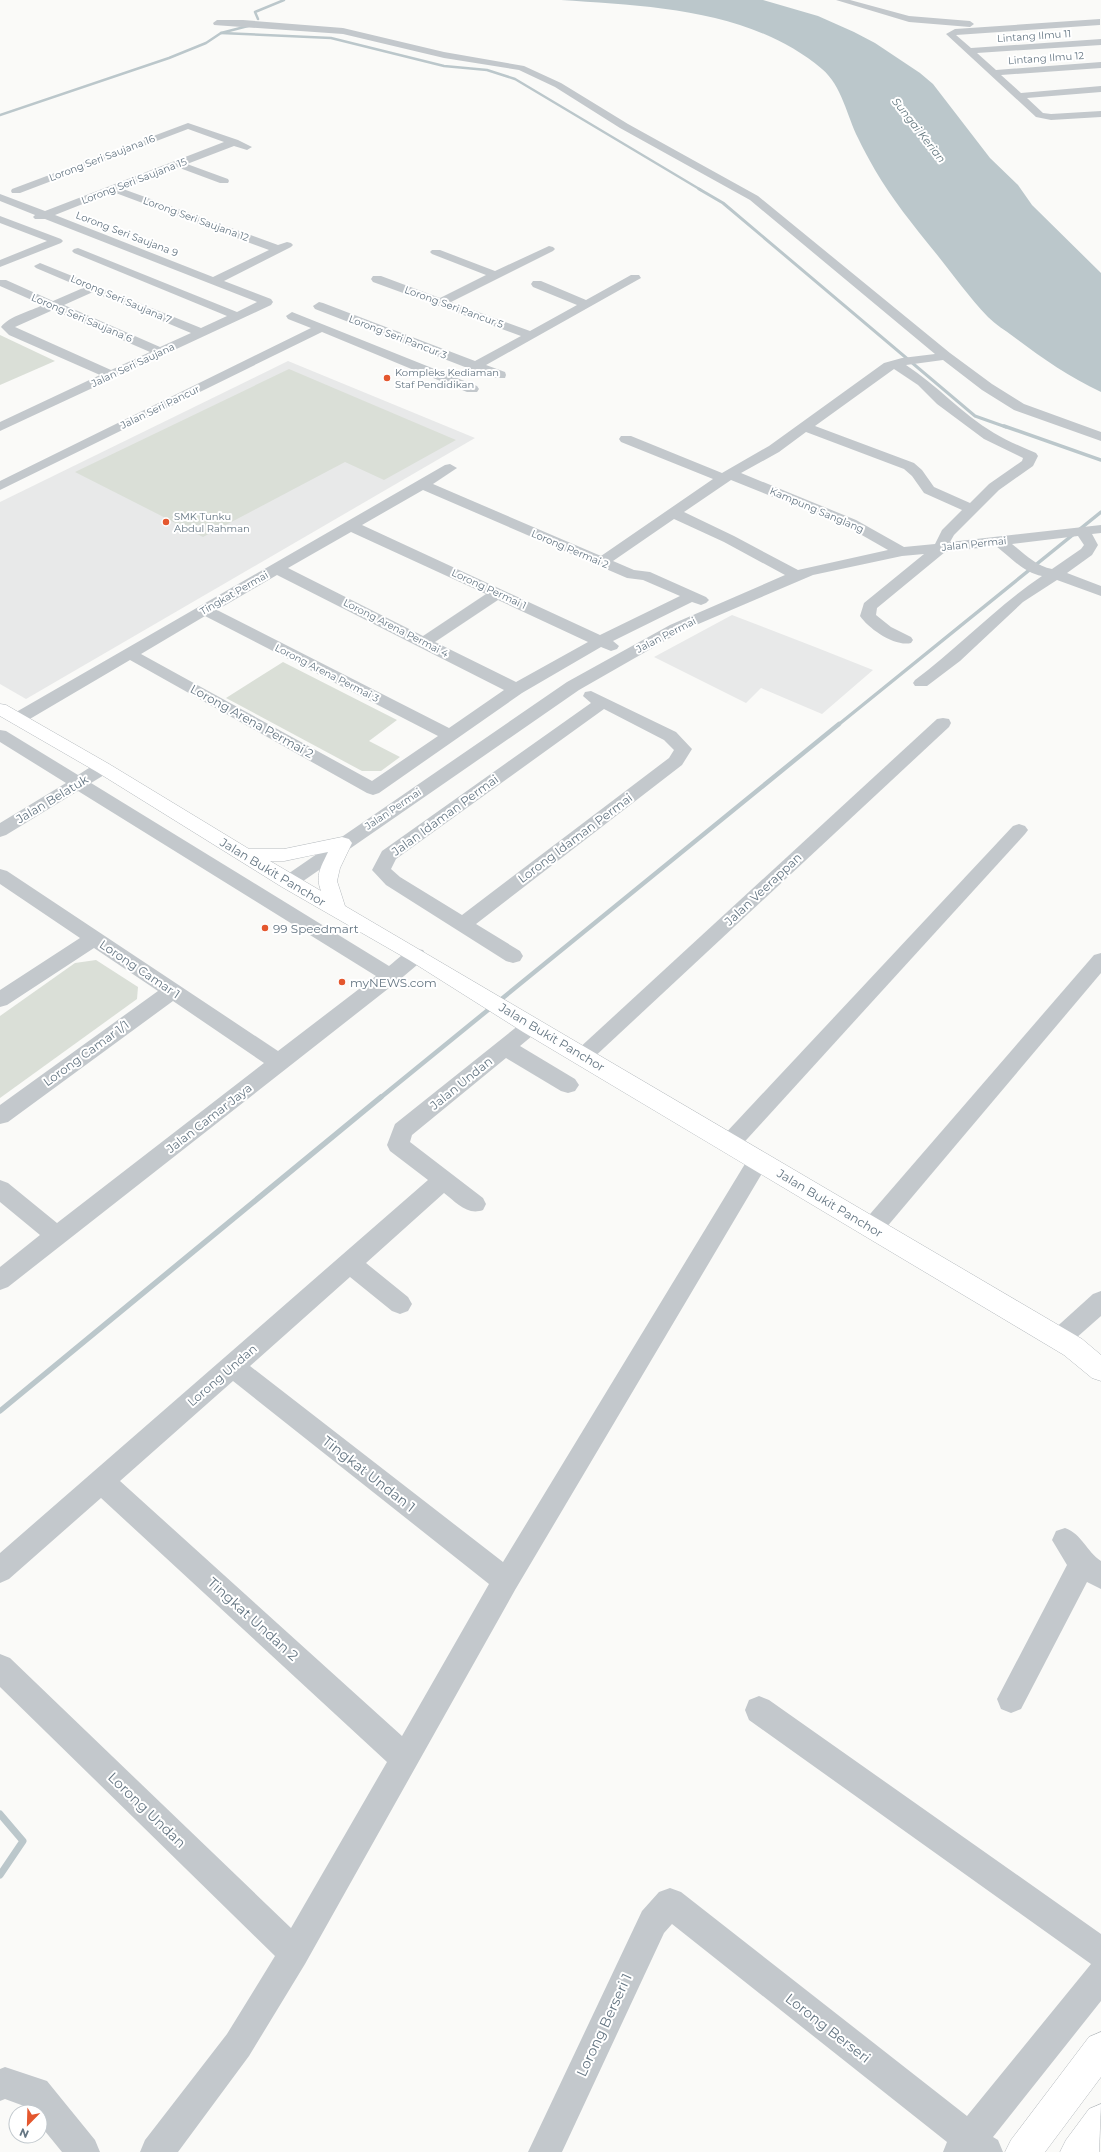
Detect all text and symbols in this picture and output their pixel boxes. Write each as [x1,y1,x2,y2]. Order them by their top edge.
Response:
street label: Lintang Ilmu 11 [997,27,1071,45]
street label: Lintang Ilmu 12 [1007,49,1085,67]
water label: Sungai Kerian [889,95,949,165]
street label: Lorong Seri Saujana 16 [47,132,157,184]
street label: Lorong Seri Saujana 15 [79,155,189,207]
street label: Lorong Seri Saujana 12 [141,194,251,244]
street label: Lorong Seri Saujana 9 [74,208,180,260]
street label: Lorong Seri Saujana 7 [69,272,174,326]
street label: Lorong Seri Pancur 5 [403,283,506,331]
street label: Lorong Seri Saujana 6 [29,291,135,345]
street label: Lorong Seri Pancur 3 [347,312,449,362]
street label: Jalan Seri Saujana [88,340,177,390]
place label: Kompleks Kediaman Staf Pendidikan [395,366,499,391]
marker: Kompleks Kediaman Staf Pendidikan [382,373,392,383]
street label: Jalan Seri Pancur [117,382,202,432]
street label: Kampung Sanglang [768,484,866,536]
place label: SMK Tunku Abdul Rahman [174,510,250,535]
marker: SMK Tunku Abdul Rahman [161,517,171,527]
street label: Lorong Permai 2 [529,527,611,571]
street label: Jalan Permai [940,534,1007,554]
street label: Lorong Permai 1 [450,566,528,612]
street label: Tingkat Permai [198,568,270,618]
street label: Lorong Arena Permai 4 [341,596,451,660]
street label: Jalan Permai [633,614,698,656]
street label: Lorong Arena Permai 3 [273,641,382,705]
street label: Lorong Arena Permai 2 [188,681,316,761]
street label: Jalan Belatuk [12,771,91,827]
street label: Jalan Idaman Permai [388,771,501,859]
street label: Jalan Permai [362,785,424,833]
street label: Lorong Idaman Permai [515,790,635,886]
street label: Jalan Bukit Panchor [216,834,329,910]
street label: Jalan Veerappan [721,850,805,929]
place label: 99 Speedmart [273,921,359,936]
marker: 99 Speedmart [260,923,270,933]
street label: Lorong Camar 1 [97,937,183,1001]
place label: myNEWS.com [350,975,437,990]
marker: myNEWS.com [337,977,347,987]
street label: Jalan Bukit Panchor [495,999,608,1075]
street label: Lorong Camar 1/1 [40,1017,132,1089]
street label: Jalan Undan [426,1053,495,1113]
street label: Jalan Camar Jaya [163,1080,255,1157]
street label: Jalan Bukit Panchor [773,1165,886,1241]
street label: Lorong Undan [184,1341,260,1409]
street label: Tingkat Undan 1 [319,1432,419,1516]
street label: Tingkat Undan 2 [204,1573,302,1665]
street label: Lorong Undan [104,1768,190,1852]
street label: Lorong Berseri 1 [572,1971,636,2079]
street label: Lorong Berseri [782,1989,874,2067]
north arrow [8,2104,48,2144]
text: N [17,2125,31,2141]

